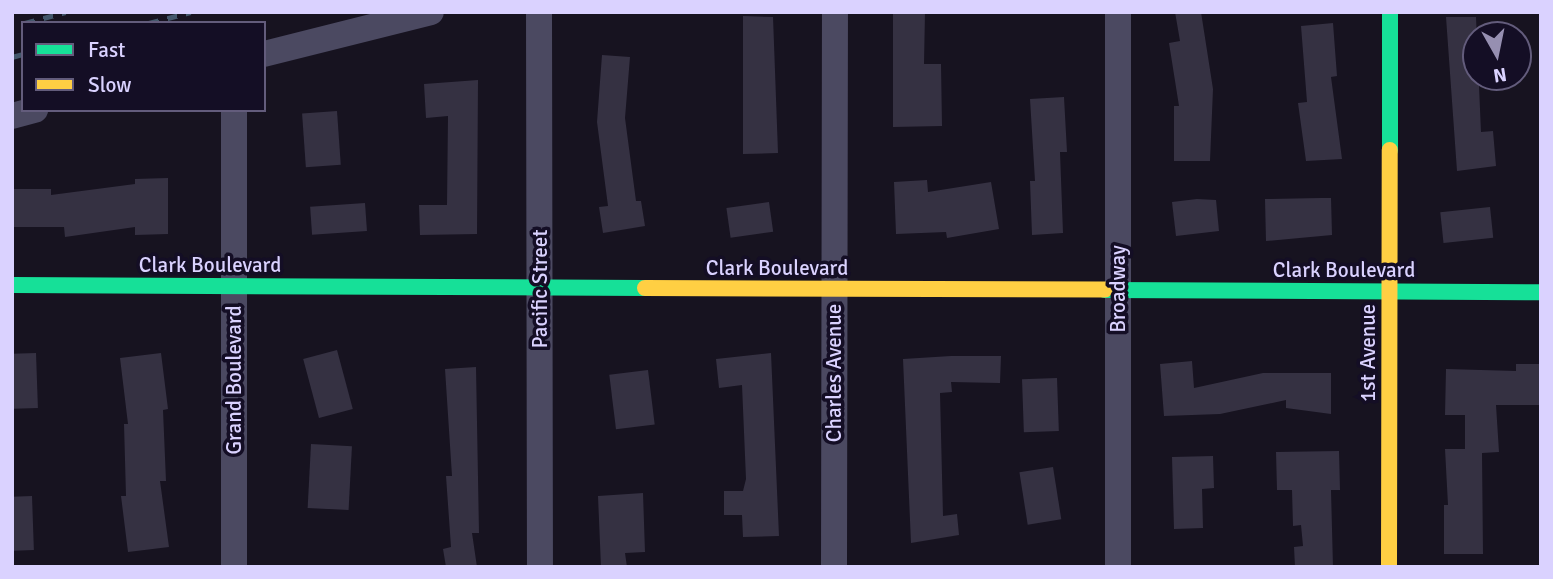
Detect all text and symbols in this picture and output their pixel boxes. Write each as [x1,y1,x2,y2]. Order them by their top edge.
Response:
legend [21,21,266,112]
north arrow [1462,21,1532,91]
text: Fast [88,37,125,63]
text: N [1492,62,1508,88]
text: Slow [88,72,132,98]
street label: Pacific Street [527,229,553,349]
street label: Broadway [1105,245,1131,333]
street label: Clark Boulevard [139,252,281,278]
street label: Clark Boulevard [706,255,848,281]
street label: Clark Boulevard [1273,257,1415,283]
street label: Charles Avenue [821,304,847,442]
street label: 1st Avenue [1355,304,1381,402]
street label: Grand Boulevard [221,305,247,455]

